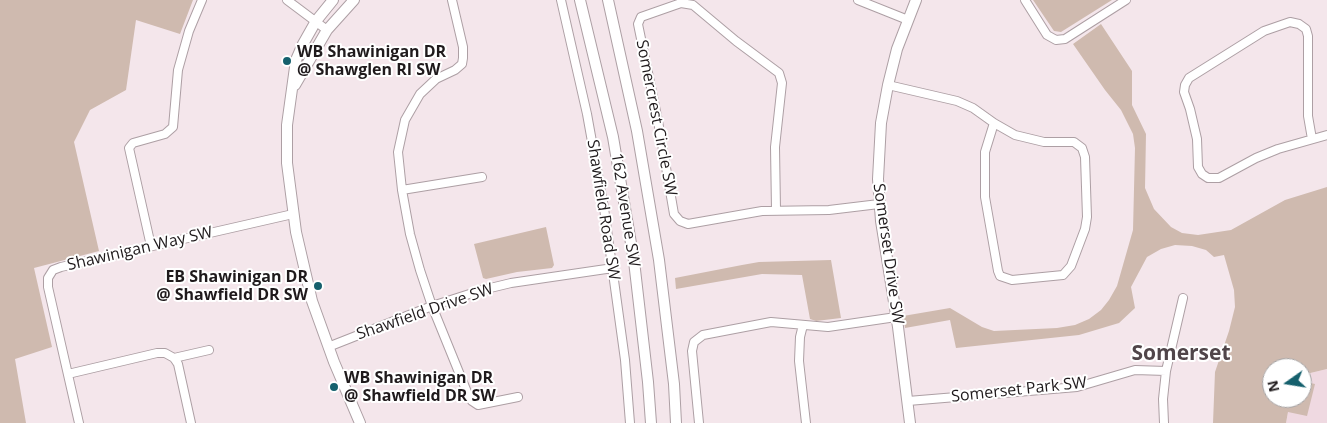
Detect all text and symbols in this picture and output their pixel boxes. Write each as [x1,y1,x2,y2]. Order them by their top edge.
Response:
street label: Somercrest Circle SW [631,38,681,198]
place label: WB Shawinigan DR @ Shawglen RI SW [297,42,446,80]
marker: WB Shawinigan DR @ Shawglen RI SW [281,55,293,67]
street label: Shawfield Road SW [582,138,624,282]
street label: 162 Avenue SW [607,152,643,268]
street label: Somerset Drive SW [869,182,907,326]
street label: Shawinigan Way SW [65,223,215,275]
place label: EB Shawinigan DR @ Shawfield DR SW [156,267,308,305]
marker: EB Shawinigan DR @ Shawfield DR SW [312,280,324,292]
street label: Shawfield Drive SW [354,280,496,344]
district label: Somerset [1131,341,1231,367]
north arrow [1262,358,1312,408]
place label: WB Shawinigan DR @ Shawfield DR SW [344,368,496,406]
street label: Somerset Park SW [950,373,1088,407]
text: N [1262,379,1283,394]
marker: WB Shawinigan DR @ Shawfield DR SW [328,381,340,393]

